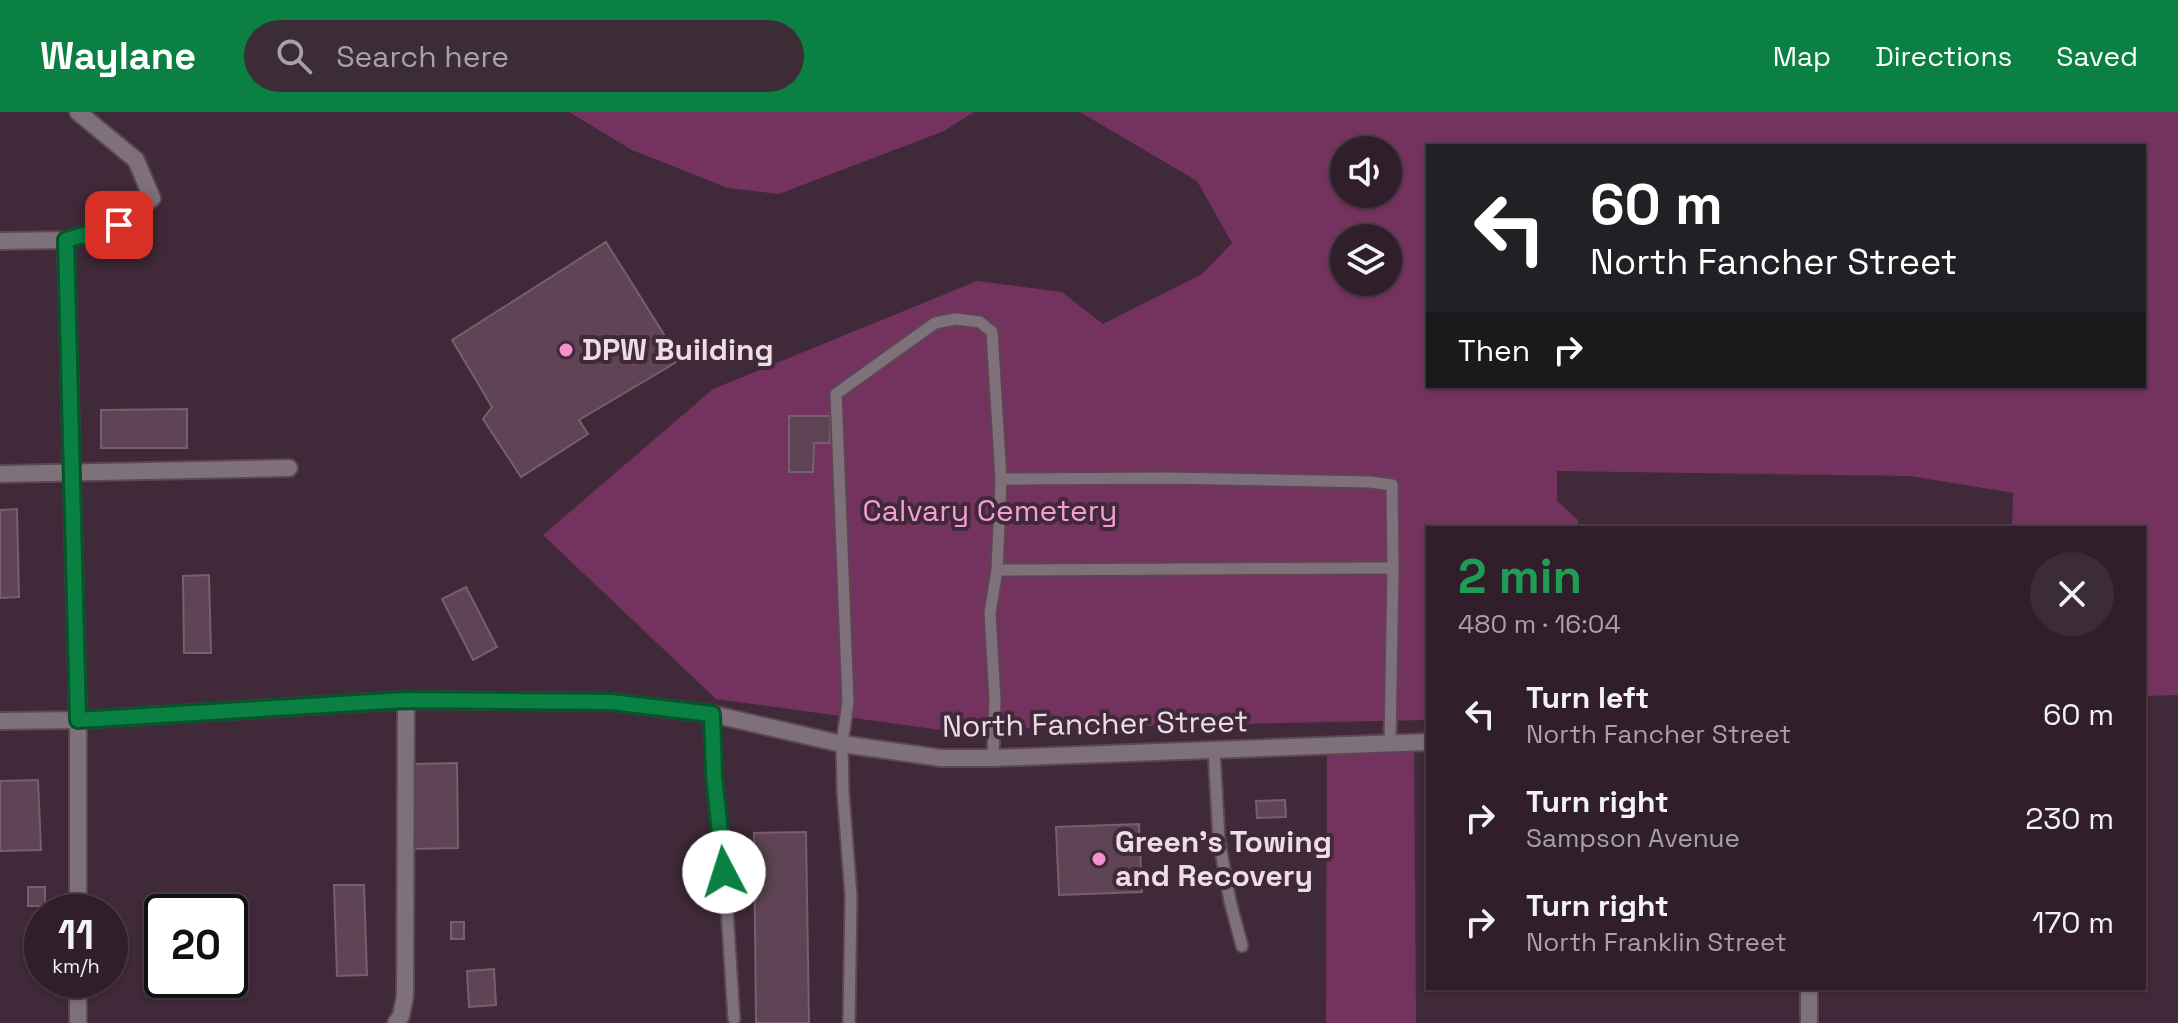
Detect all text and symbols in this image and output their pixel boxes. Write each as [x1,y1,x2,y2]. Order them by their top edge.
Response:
search box [244,20,804,92]
text: Waylane [40,32,196,80]
icon: search [272,34,316,78]
text: Search here [336,37,509,76]
text: Map [1773,38,1831,74]
text: Directions [1875,38,2012,74]
text: Saved [2056,38,2138,74]
map controls [1330,136,1402,296]
button: sound [1330,136,1402,208]
text: 60 m [1590,169,1723,240]
icon: left [1458,176,1562,280]
pin [85,191,153,259]
icon: arrive [97,203,141,247]
button: layers [1330,224,1402,296]
text: North Fancher Street [1590,239,1957,285]
icon: right [1546,328,1590,372]
place label: DPW Building [582,330,774,369]
text: Then [1458,331,1530,370]
marker: DPW Building [557,341,575,359]
park label: Calvary Cemetery [863,491,1117,530]
text: 2 min [1458,546,1582,607]
button: close [2030,552,2114,636]
text: 480 m · 16:04 [1458,607,1621,641]
text: Turn left [1526,678,1649,717]
icon: left [1458,692,1502,736]
text: 60 m [2043,695,2114,734]
street label: North Fancher Street [942,701,1248,746]
text: North Fancher Street [1526,717,1791,751]
text: Turn right [1526,782,1669,821]
icon: right [1458,796,1502,840]
text: 230 m [2025,799,2114,838]
text: Sampson Avenue [1526,821,1740,855]
place label: Green's Towing and Recovery [1115,822,1332,895]
position arrow [682,830,766,914]
marker: Green's Towing and Recovery [1090,850,1108,868]
text: Turn right [1526,886,1669,925]
speed limit sign: 20 [144,894,248,998]
icon: right [1458,900,1502,944]
text: 170 m [2032,903,2114,942]
text: 11 [58,910,94,961]
text: North Franklin Street [1526,925,1787,959]
text: km/h [52,953,100,979]

